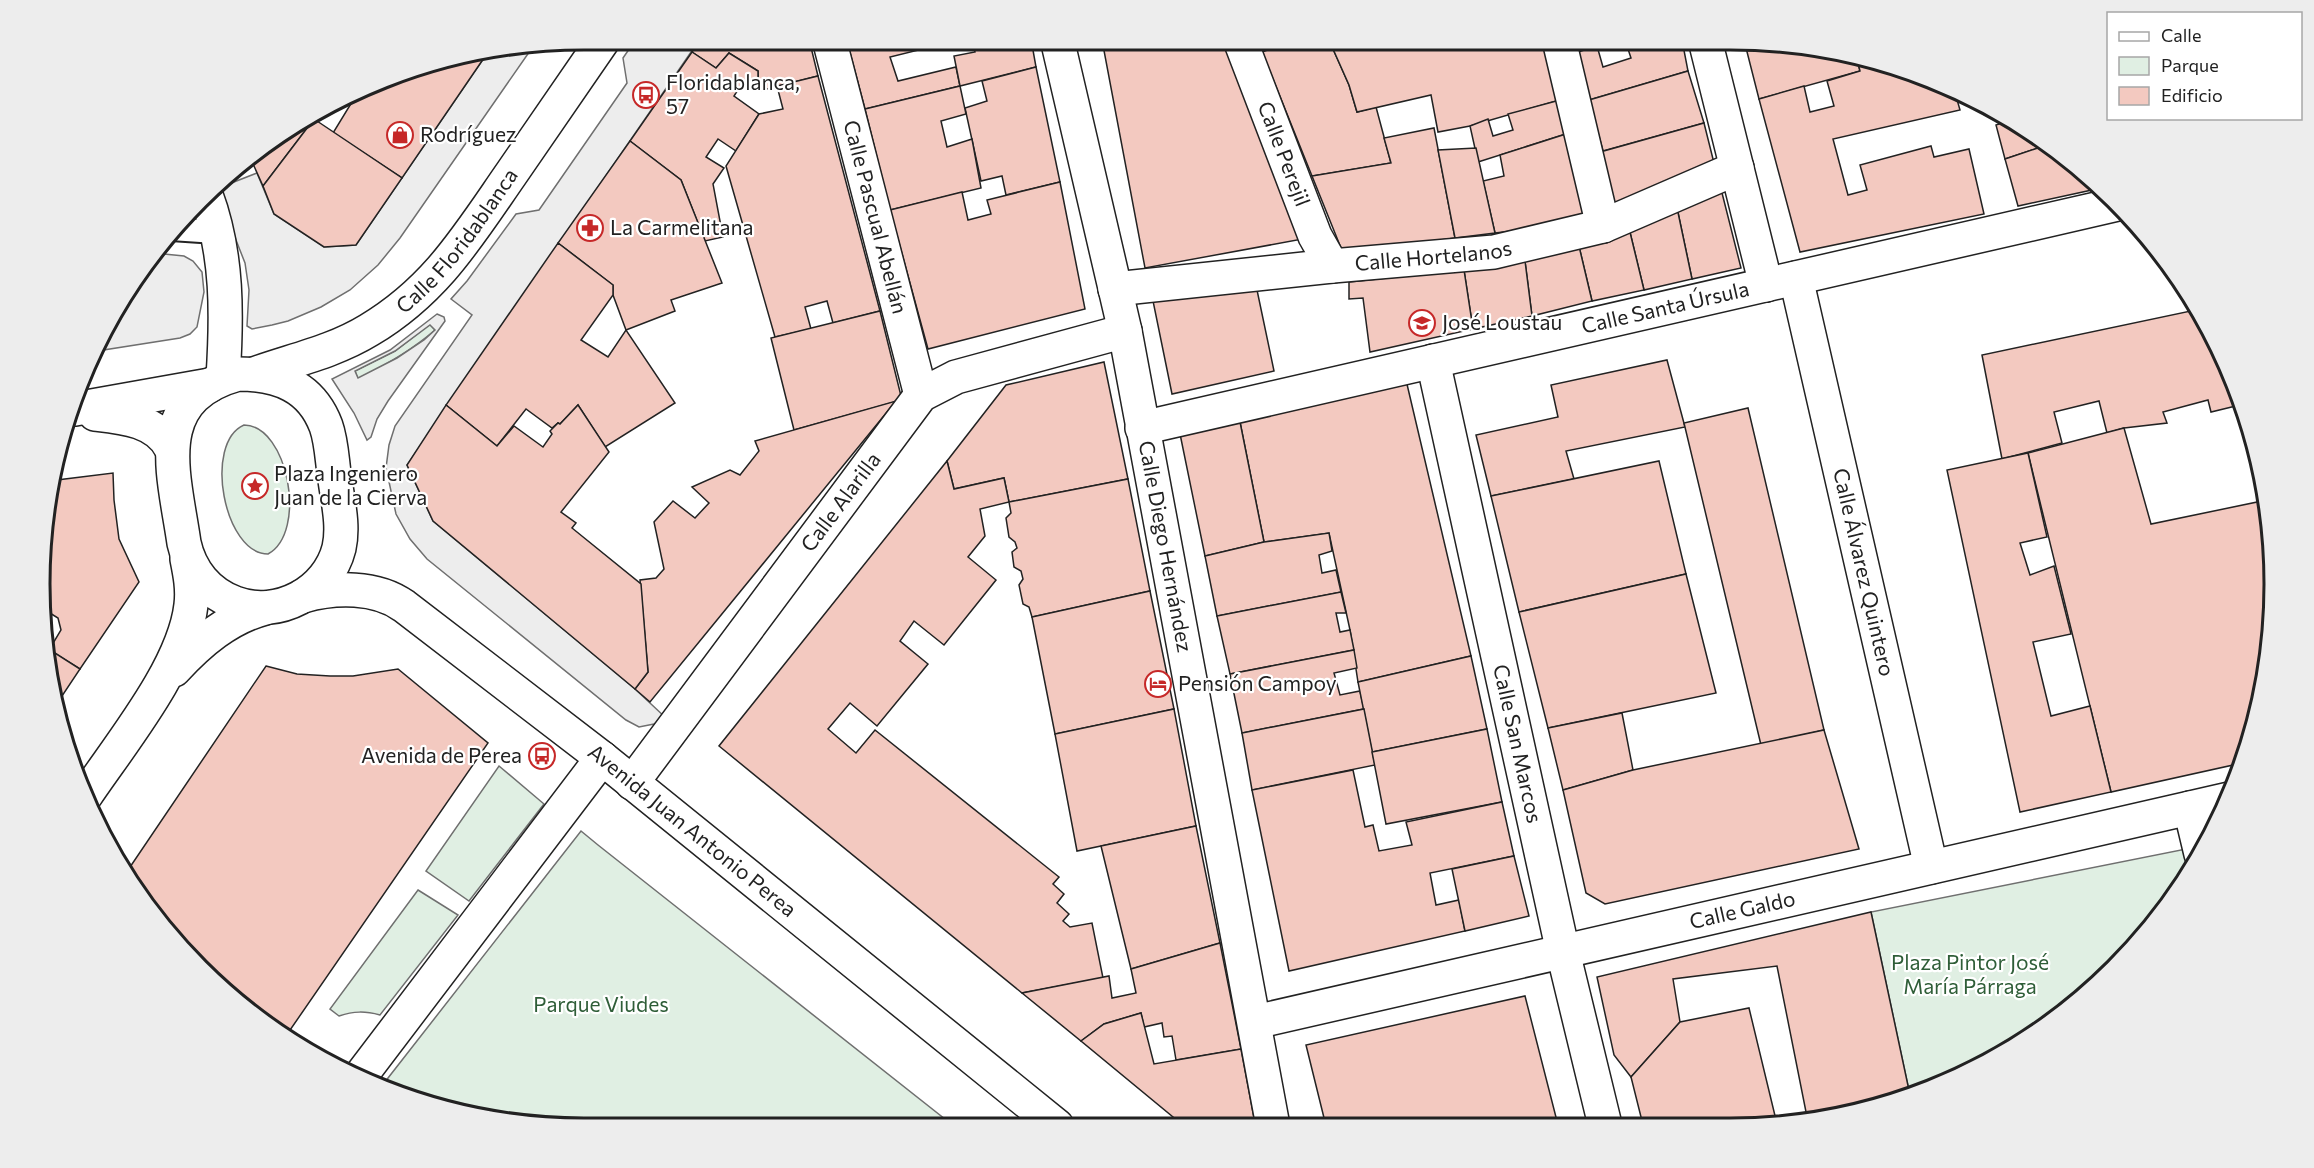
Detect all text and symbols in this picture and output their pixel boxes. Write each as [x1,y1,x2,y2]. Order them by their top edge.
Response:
legend [2107,12,2302,120]
text: Calle [2161,24,2201,46]
text: Parque [2161,54,2219,76]
place label: Floridablanca, 57 [666,69,800,118]
bus stop icon: Floridablanca, 57 [631,80,661,110]
text: Edificio [2161,84,2223,106]
street label: Calle Perejil [1254,97,1316,209]
street label: Calle Pascual Abellán [839,117,913,316]
shop icon: Rodríguez [385,120,415,150]
place label: Rodríguez [420,121,516,146]
street label: Calle Floridablanca [390,163,522,318]
pharmacy icon: La Carmelitana [575,213,605,243]
place label: La Carmelitana [610,214,754,239]
street label: Calle Hortelanos [1354,234,1514,275]
street label: Calle Santa Úrsula [1579,275,1751,338]
school or university icon: José Loustau [1407,308,1437,338]
place label: José Loustau [1442,309,1562,334]
street label: Calle Diego Hernández [1135,438,1199,654]
street label: Calle Alarilla [795,447,885,556]
place label: Plaza Ingeniero Juan de la Cierva [274,460,427,509]
street label: Calle Álvarez Quintero [1829,466,1901,678]
place icon: Plaza Ingeniero Juan de la Cierva [240,471,270,501]
street label: Calle San Marcos [1489,662,1548,825]
hotel icon: Pensión Campoy [1143,669,1173,699]
place label: Pensión Campoy [1178,670,1337,695]
street label: Avenida Juan Antonio Perea [584,738,802,921]
bus stop icon: Avenida de Perea [527,741,557,771]
place label: Avenida de Perea [361,742,522,767]
street label: Calle Galdo [1687,885,1797,933]
park label: Plaza Pintor José María Párraga [1891,949,2049,998]
park label: Parque Viudes [533,991,669,1016]

